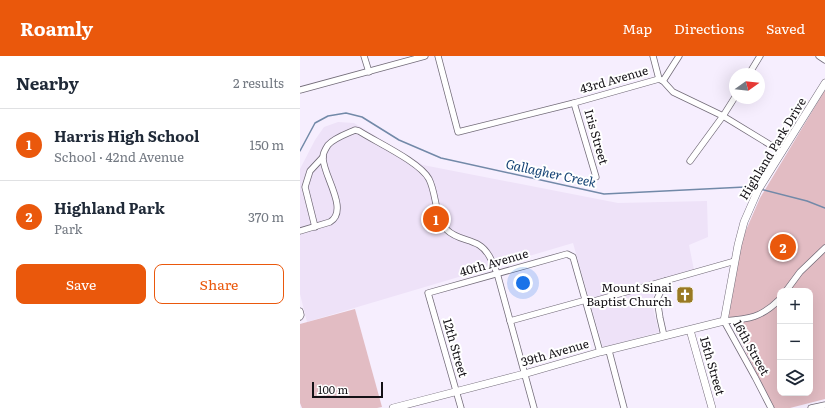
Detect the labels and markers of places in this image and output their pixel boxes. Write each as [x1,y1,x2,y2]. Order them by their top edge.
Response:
pin: 1 [423,204,449,234]
pin: 2 [770,232,796,262]
place label: Mount Sinai Baptist Church [586,278,672,310]
church icon: Mount Sinai Baptist Church [675,285,695,305]

